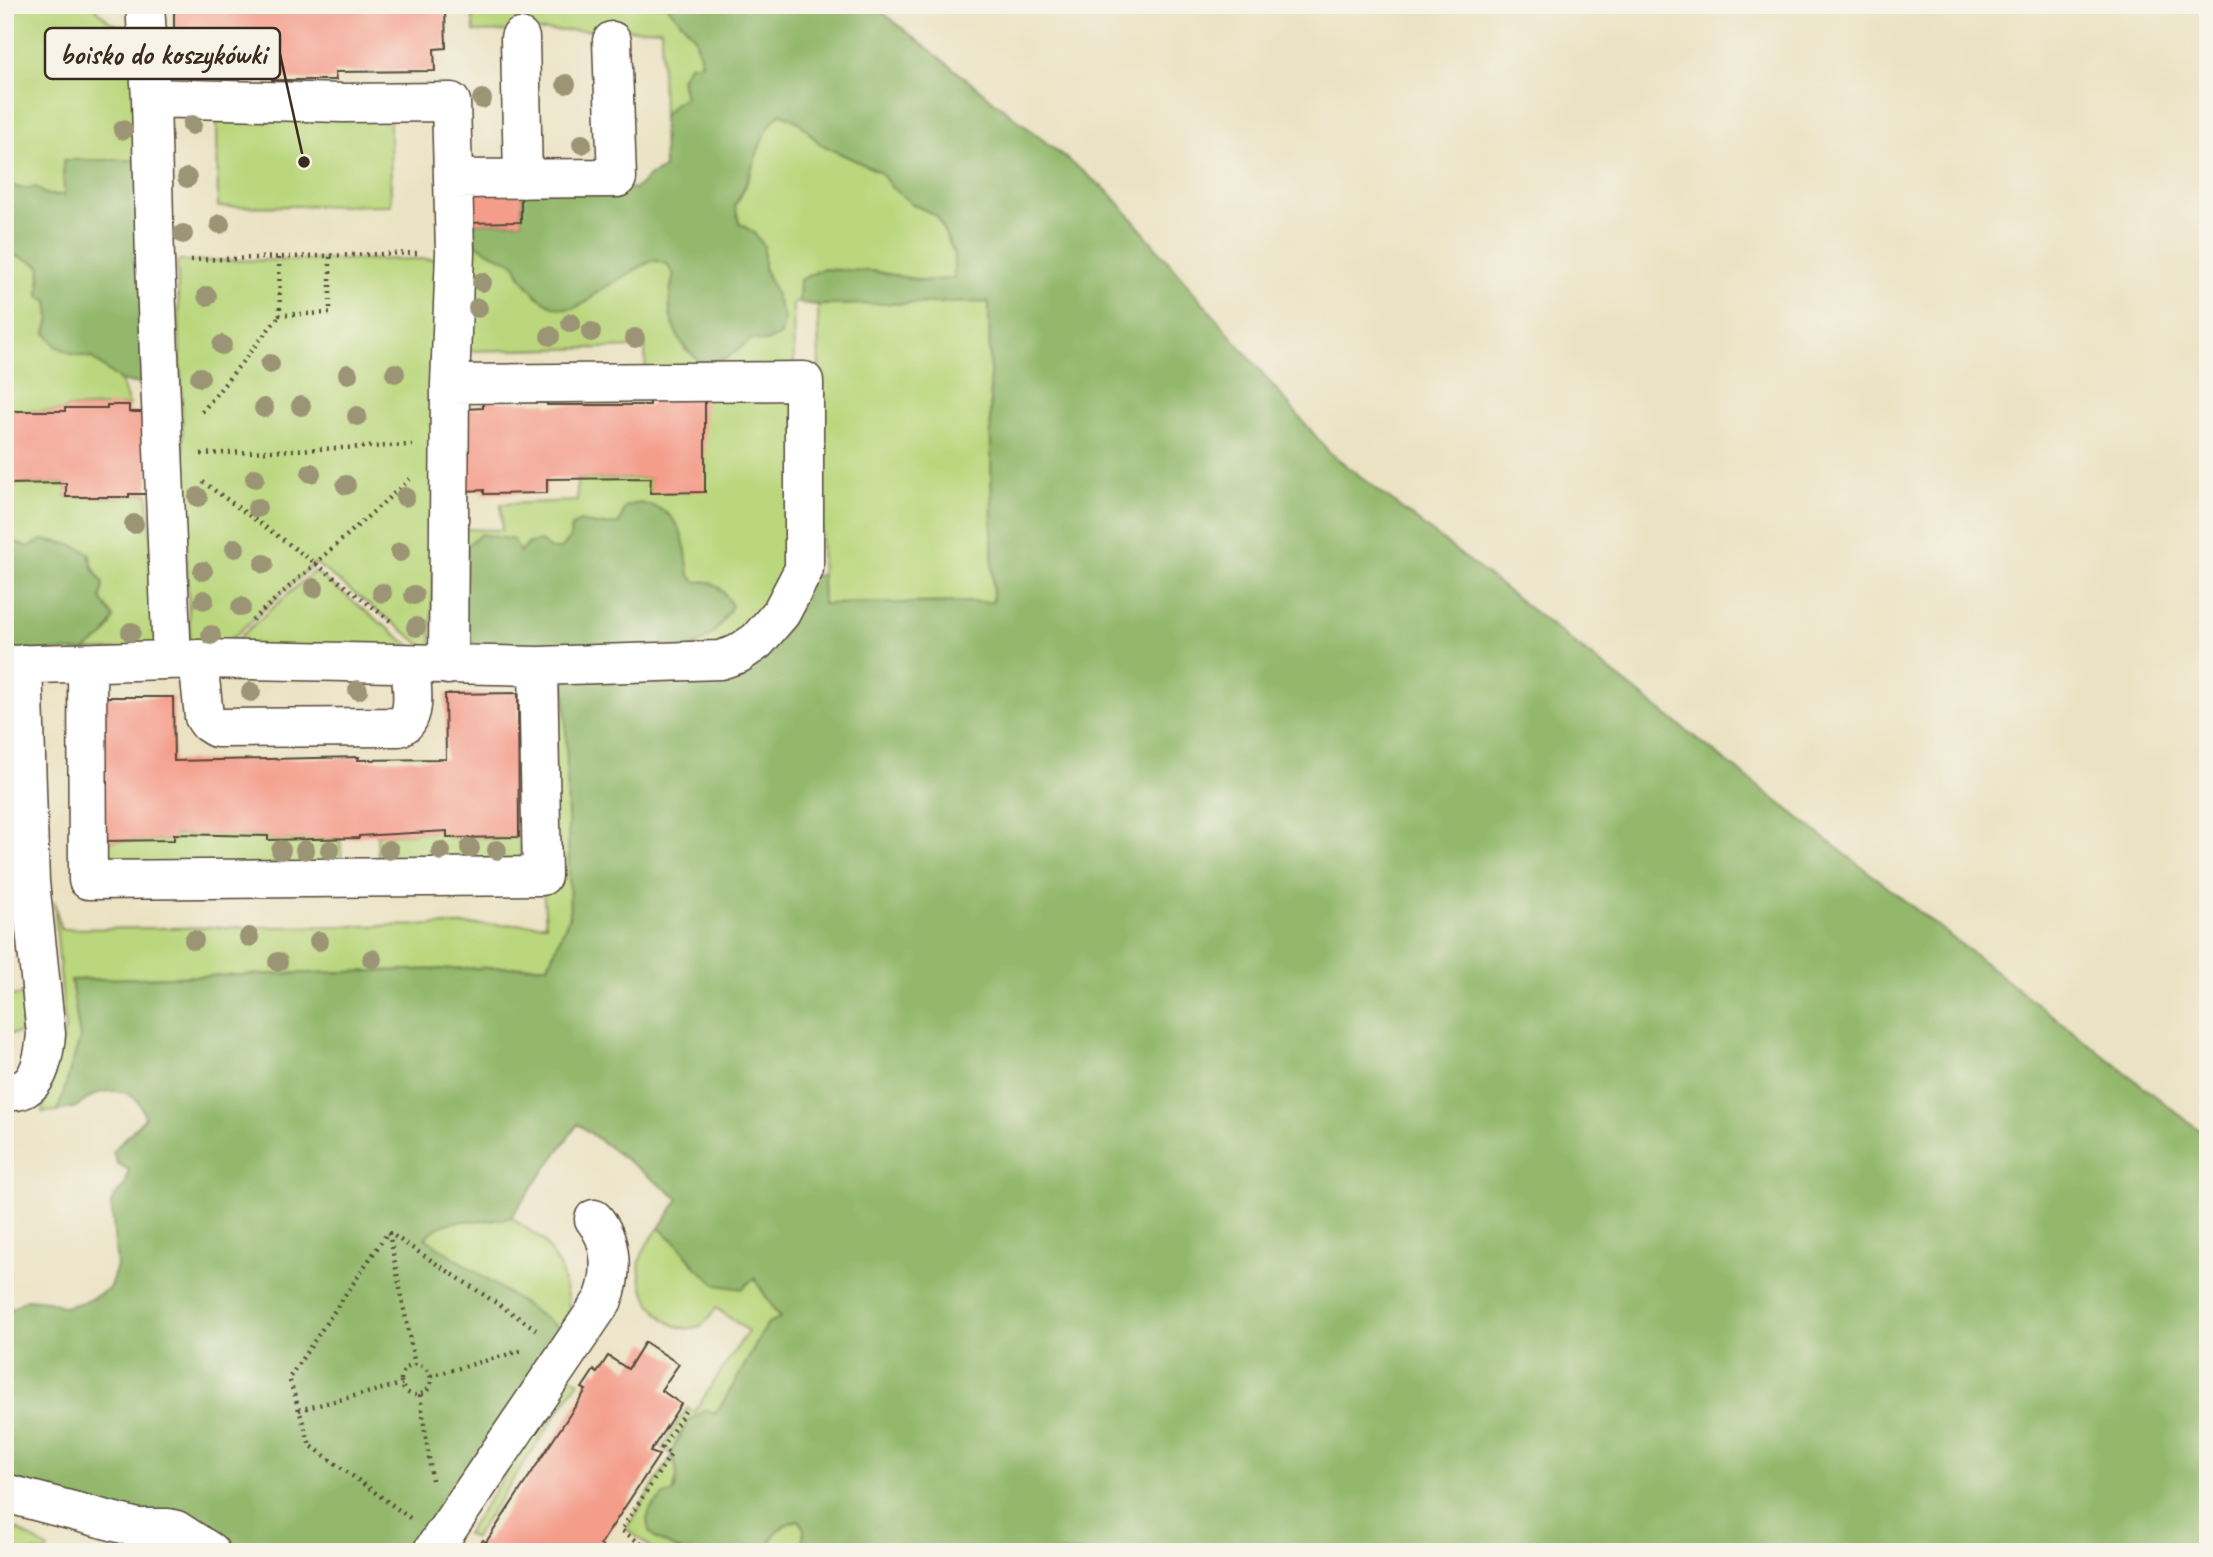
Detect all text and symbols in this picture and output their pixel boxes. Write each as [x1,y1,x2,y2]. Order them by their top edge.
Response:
callout: boisko do koszykówki [45,28,280,79]
text: boisko do koszykówki [60,35,270,74]

